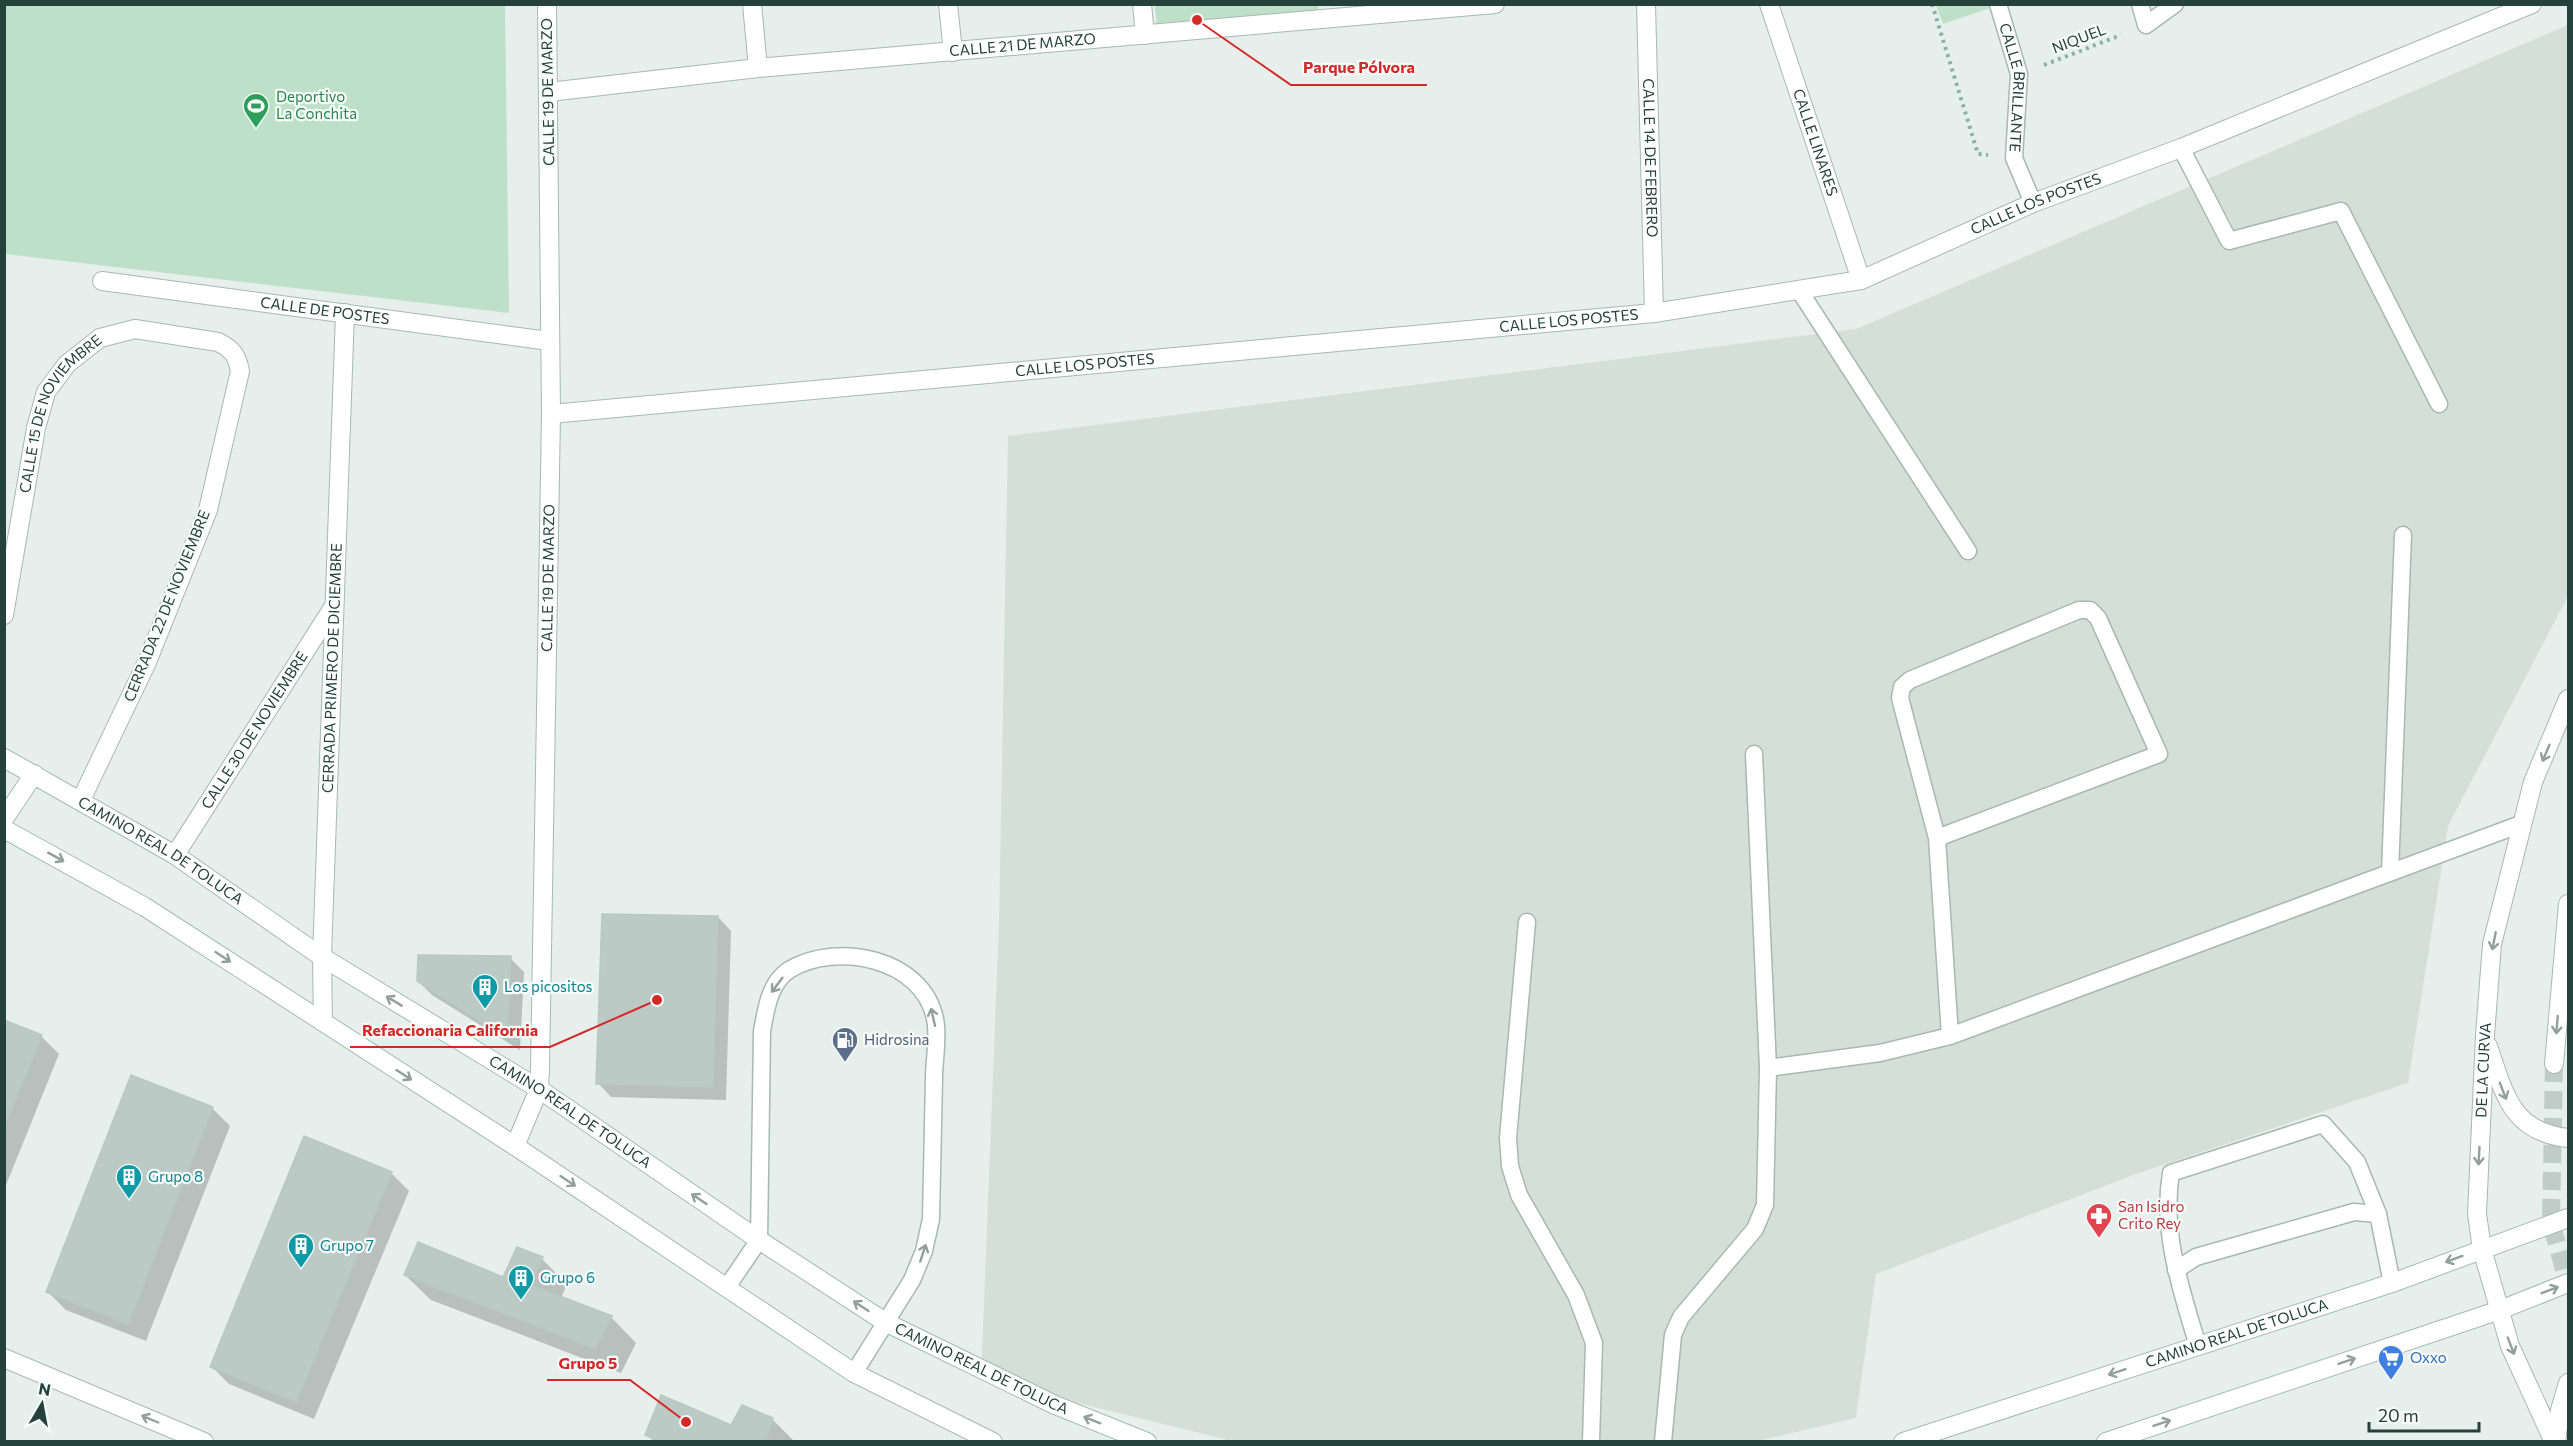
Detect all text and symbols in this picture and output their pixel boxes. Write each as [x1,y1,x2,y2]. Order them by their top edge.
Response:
street label: CALLE 19 DE MARZO [537,18,557,166]
street label: NIQUEL [2049,19,2108,57]
street label: CALLE BRILLANTE [1996,21,2029,153]
street label: CALLE 21 DE MARZO [949,29,1097,59]
callout: Parque Pólvora [1291,51,1427,85]
text: Parque Pólvora [1303,57,1415,76]
street label: CALLE 14 DE FEBRERO [1640,78,1662,238]
street label: CALLE LINARES [1790,86,1842,198]
place label: Deportivo La Conchita [276,87,357,122]
sports icon: Deportivo La Conchita [241,91,271,129]
street label: CALLE LOS POSTES [1967,168,2104,238]
street label: CALLE DE POSTES [259,292,391,328]
street label: CALLE LOS POSTES [1498,304,1639,335]
street label: CALLE 15 DE NOVIEMBRE [15,330,105,494]
street label: CALLE LOS POSTES [1014,349,1155,379]
street label: CALLE 19 DE MARZO [537,504,557,652]
street label: CERRADA 22 DE NOVIEMBRE [119,507,213,704]
street label: CERRADA PRIMERO DE DICIEMBRE [318,543,345,793]
street label: CALLE 30 DE NOVIEMBRE [197,648,311,812]
one-way arrow [2540,743,2551,762]
street label: CAMINO REAL DE TOLUCA [75,792,247,908]
one-way arrow [47,851,64,863]
one-way arrow [2488,930,2499,950]
one-way arrow [214,952,231,964]
building icon: Los picositos [470,972,500,1010]
place label: Los picositos [504,977,593,995]
one-way arrow [770,977,783,993]
one-way arrow [386,995,403,1007]
one-way arrow [926,1008,938,1027]
callout: Refaccionaria California [350,1013,550,1047]
one-way arrow [2551,1015,2562,1034]
text: Refaccionaria California [362,1020,538,1039]
street label: DE LA CURVA [2471,1022,2494,1118]
fuel station icon: Hidrosina [830,1025,860,1063]
place label: Hidrosina [864,1030,929,1048]
street label: CAMINO REAL DE TOLUCA [486,1051,655,1171]
one-way arrow [395,1069,412,1081]
one-way arrow [2499,1081,2510,1100]
one-way arrow [2474,1145,2485,1165]
building icon: Grupo 8 [114,1162,144,1200]
place label: Grupo 8 [148,1167,203,1185]
one-way arrow [559,1175,576,1188]
one-way arrow [691,1193,707,1205]
place label: San Isidro Crito Rey [2118,1197,2184,1232]
pharmacy icon: San Isidro Crito Rey [2084,1201,2114,1239]
building icon: Grupo 7 [286,1231,316,1269]
place label: Grupo 7 [320,1236,374,1254]
one-way arrow [918,1243,929,1262]
one-way arrow [2445,1255,2464,1266]
building icon: Grupo 6 [506,1263,536,1301]
place label: Grupo 6 [540,1268,595,1286]
one-way arrow [2541,1283,2559,1294]
street label: CAMINO REAL DE TOLUCA [2143,1294,2330,1371]
one-way arrow [853,1300,870,1312]
street label: CAMINO REAL DE TOLUCA [892,1318,1071,1417]
one-way arrow [2506,1336,2517,1355]
supermarket icon: Oxxo [2376,1343,2406,1381]
callout: Grupo 5 [547,1346,630,1380]
place label: Oxxo [2410,1348,2447,1366]
text: Grupo 5 [559,1353,617,1372]
one-way arrow [2337,1355,2356,1366]
one-way arrow [2108,1368,2127,1379]
north arrow [12,1374,72,1434]
text: N [37,1378,52,1399]
scale bar [2369,1395,2478,1433]
text: 20 m [2378,1404,2419,1426]
one-way arrow [142,1413,160,1424]
one-way arrow [1084,1414,1102,1425]
one-way arrow [2152,1417,2171,1428]

